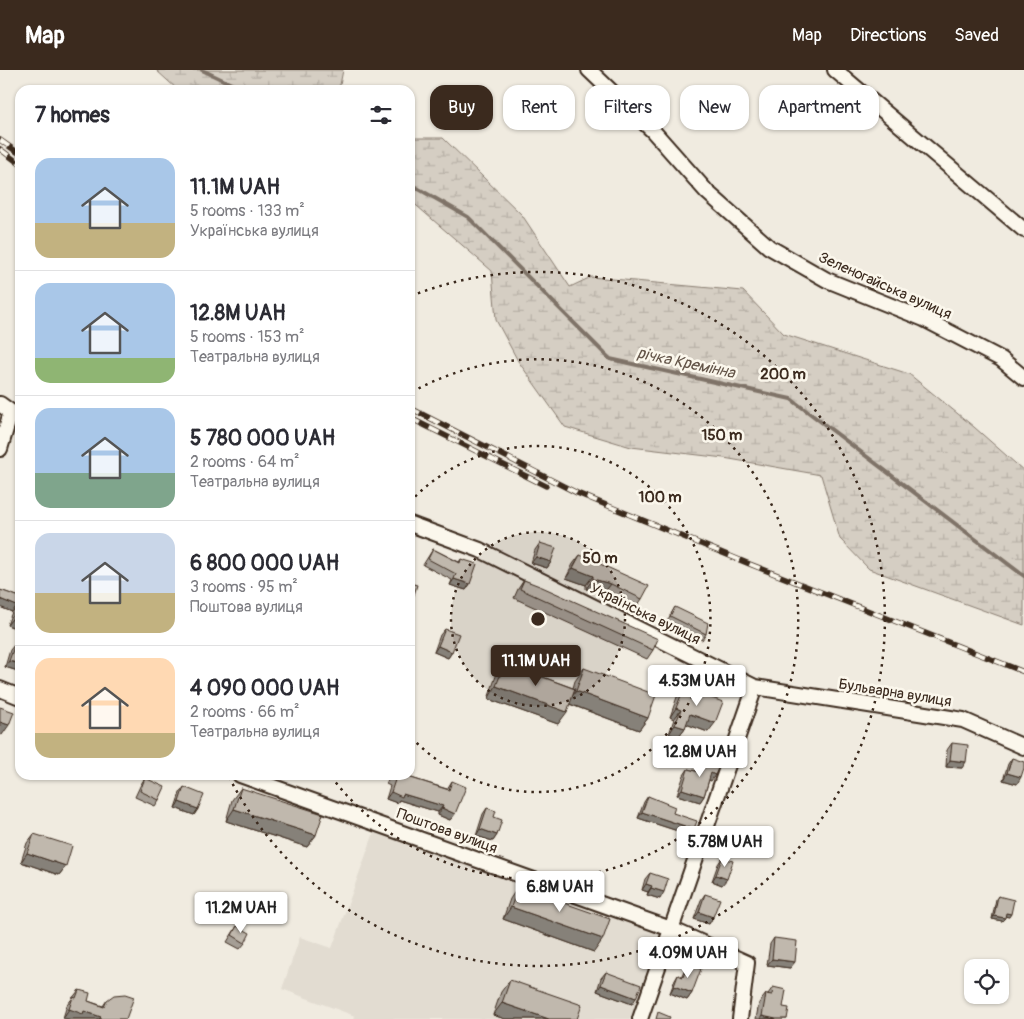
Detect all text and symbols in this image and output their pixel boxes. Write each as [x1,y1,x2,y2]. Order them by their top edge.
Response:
text: Map [25,21,65,50]
text: Map [792,24,822,47]
text: Directions [850,24,926,47]
text: Saved [954,24,999,47]
chip: Buy [430,85,493,130]
chip: Rent [503,85,575,130]
chip: Filters [585,85,670,130]
chip: New [680,85,749,130]
chip: Apartment [759,85,879,130]
icon: filters [367,101,395,129]
text: 7 homes [35,102,110,129]
text: 11.1M UAH [190,174,280,201]
icon: home [75,178,135,238]
text: 5 rooms · 133 m² [190,201,305,221]
text: Українська вулиця [190,221,319,241]
street label: Зеленогайська вулиця [815,248,955,324]
text: 12.8M UAH [190,300,286,327]
icon: home [75,303,135,363]
text: 5 rooms · 153 m² [190,327,305,347]
water label: річка Кремінна [635,343,738,383]
text: Театральна вулиця [190,347,320,367]
text: 200 m [760,365,806,384]
text: 5 780 000 UAH [190,425,335,452]
text: 150 m [702,426,742,445]
icon: home [75,428,135,488]
text: 2 rooms · 64 m² [190,452,300,472]
text: Театральна вулиця [190,472,320,492]
text: 100 m [639,488,681,507]
text: 50 m [583,549,617,568]
text: 6 800 000 UAH [190,550,339,577]
icon: home [75,553,135,613]
text: 3 rooms · 95 m² [190,577,298,597]
street label: Українська вулиця [587,579,703,649]
text: Поштова вулиця [190,597,303,617]
centre of rings [529,610,547,628]
pin: 11.1M UAH [479,644,593,687]
text: 11.1M UAH [502,651,570,671]
pin: 4.53M UAH [640,664,754,707]
text: 4.53M UAH [659,671,735,691]
text: 4 090 000 UAH [190,675,339,702]
street label: Бульварна вулиця [837,675,953,711]
icon: home [75,678,135,738]
text: 2 rooms · 66 m² [190,702,300,722]
text: Театральна вулиця [190,722,320,742]
pin: 12.8M UAH [643,736,757,778]
text: 12.8M UAH [664,742,736,762]
street label: Поштова вулиця [394,804,500,858]
pin: 5.78M UAH [668,826,782,868]
text: 5.78M UAH [688,832,762,852]
pin: 6.8M UAH [508,870,612,913]
text: 6.8M UAH [527,877,593,897]
pin: 11.2M UAH [184,892,298,934]
text: 11.2M UAH [205,898,277,918]
pin: 4.09M UAH [631,936,745,979]
text: 4.09M UAH [649,943,727,963]
map controls [964,959,1009,1004]
button: locate [964,959,1009,1004]

